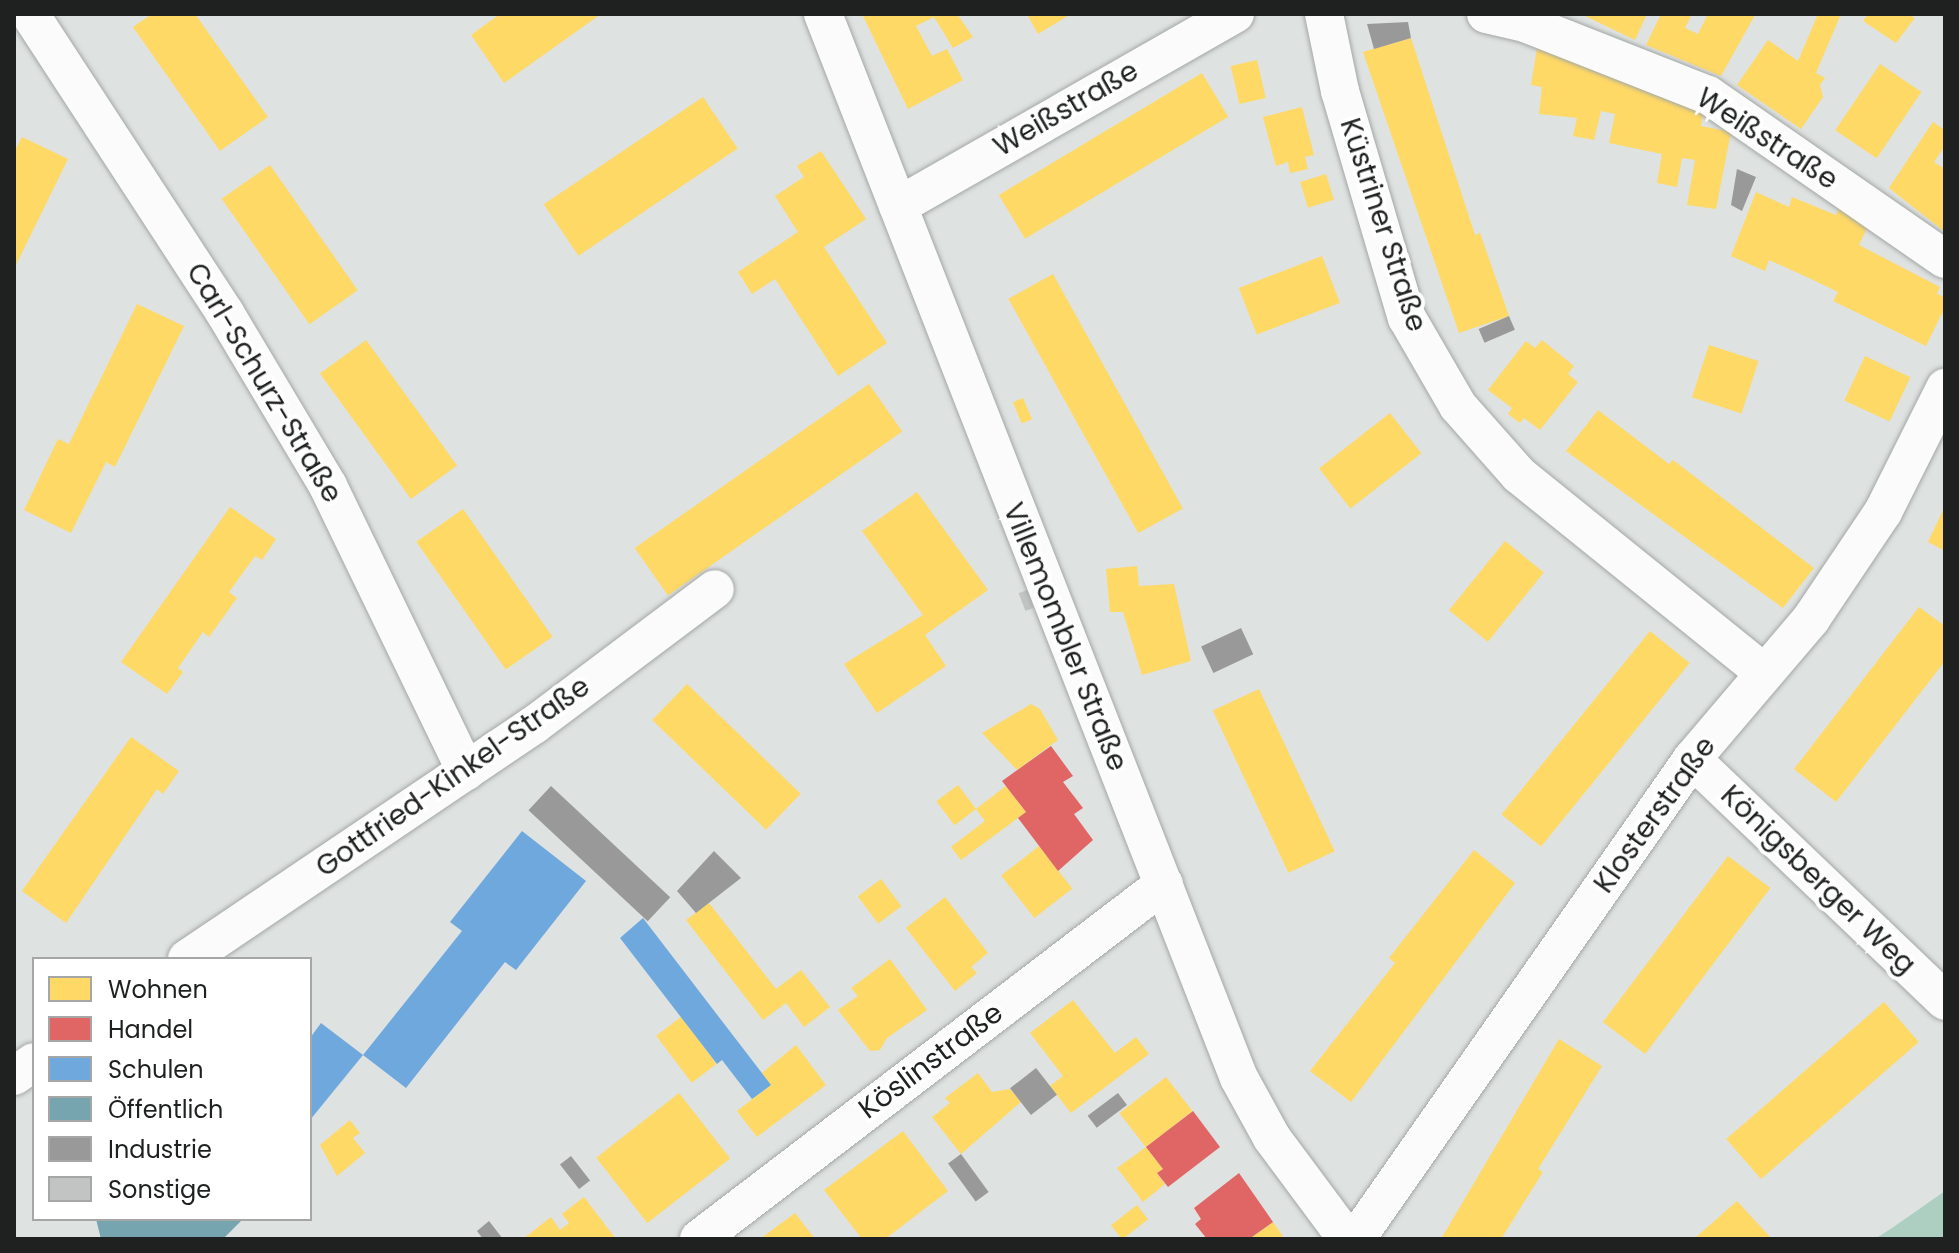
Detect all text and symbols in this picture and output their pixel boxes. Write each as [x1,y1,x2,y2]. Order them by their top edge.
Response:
street label: Weißstraße [988,54,1144,164]
street label: Weißstraße [1690,81,1844,197]
street label: Küstriner Straße [1333,114,1433,336]
street label: Carl-Schurz-Straße [179,257,349,509]
street label: Villemombler Straße [996,498,1134,776]
street label: Gottfried-Kinkel-Straße [310,670,596,884]
street label: Klosterstraße [1587,730,1723,900]
street label: Königsberger Weg [1714,778,1922,982]
legend [32,957,312,1221]
text: Wohnen [108,973,208,1006]
street label: Köslinstraße [852,996,1010,1126]
text: Handel [108,1013,193,1046]
text: Schulen [108,1053,204,1086]
text: Öffentlich [108,1093,223,1126]
text: Industrie [108,1133,212,1166]
text: Sonstige [108,1173,211,1206]

